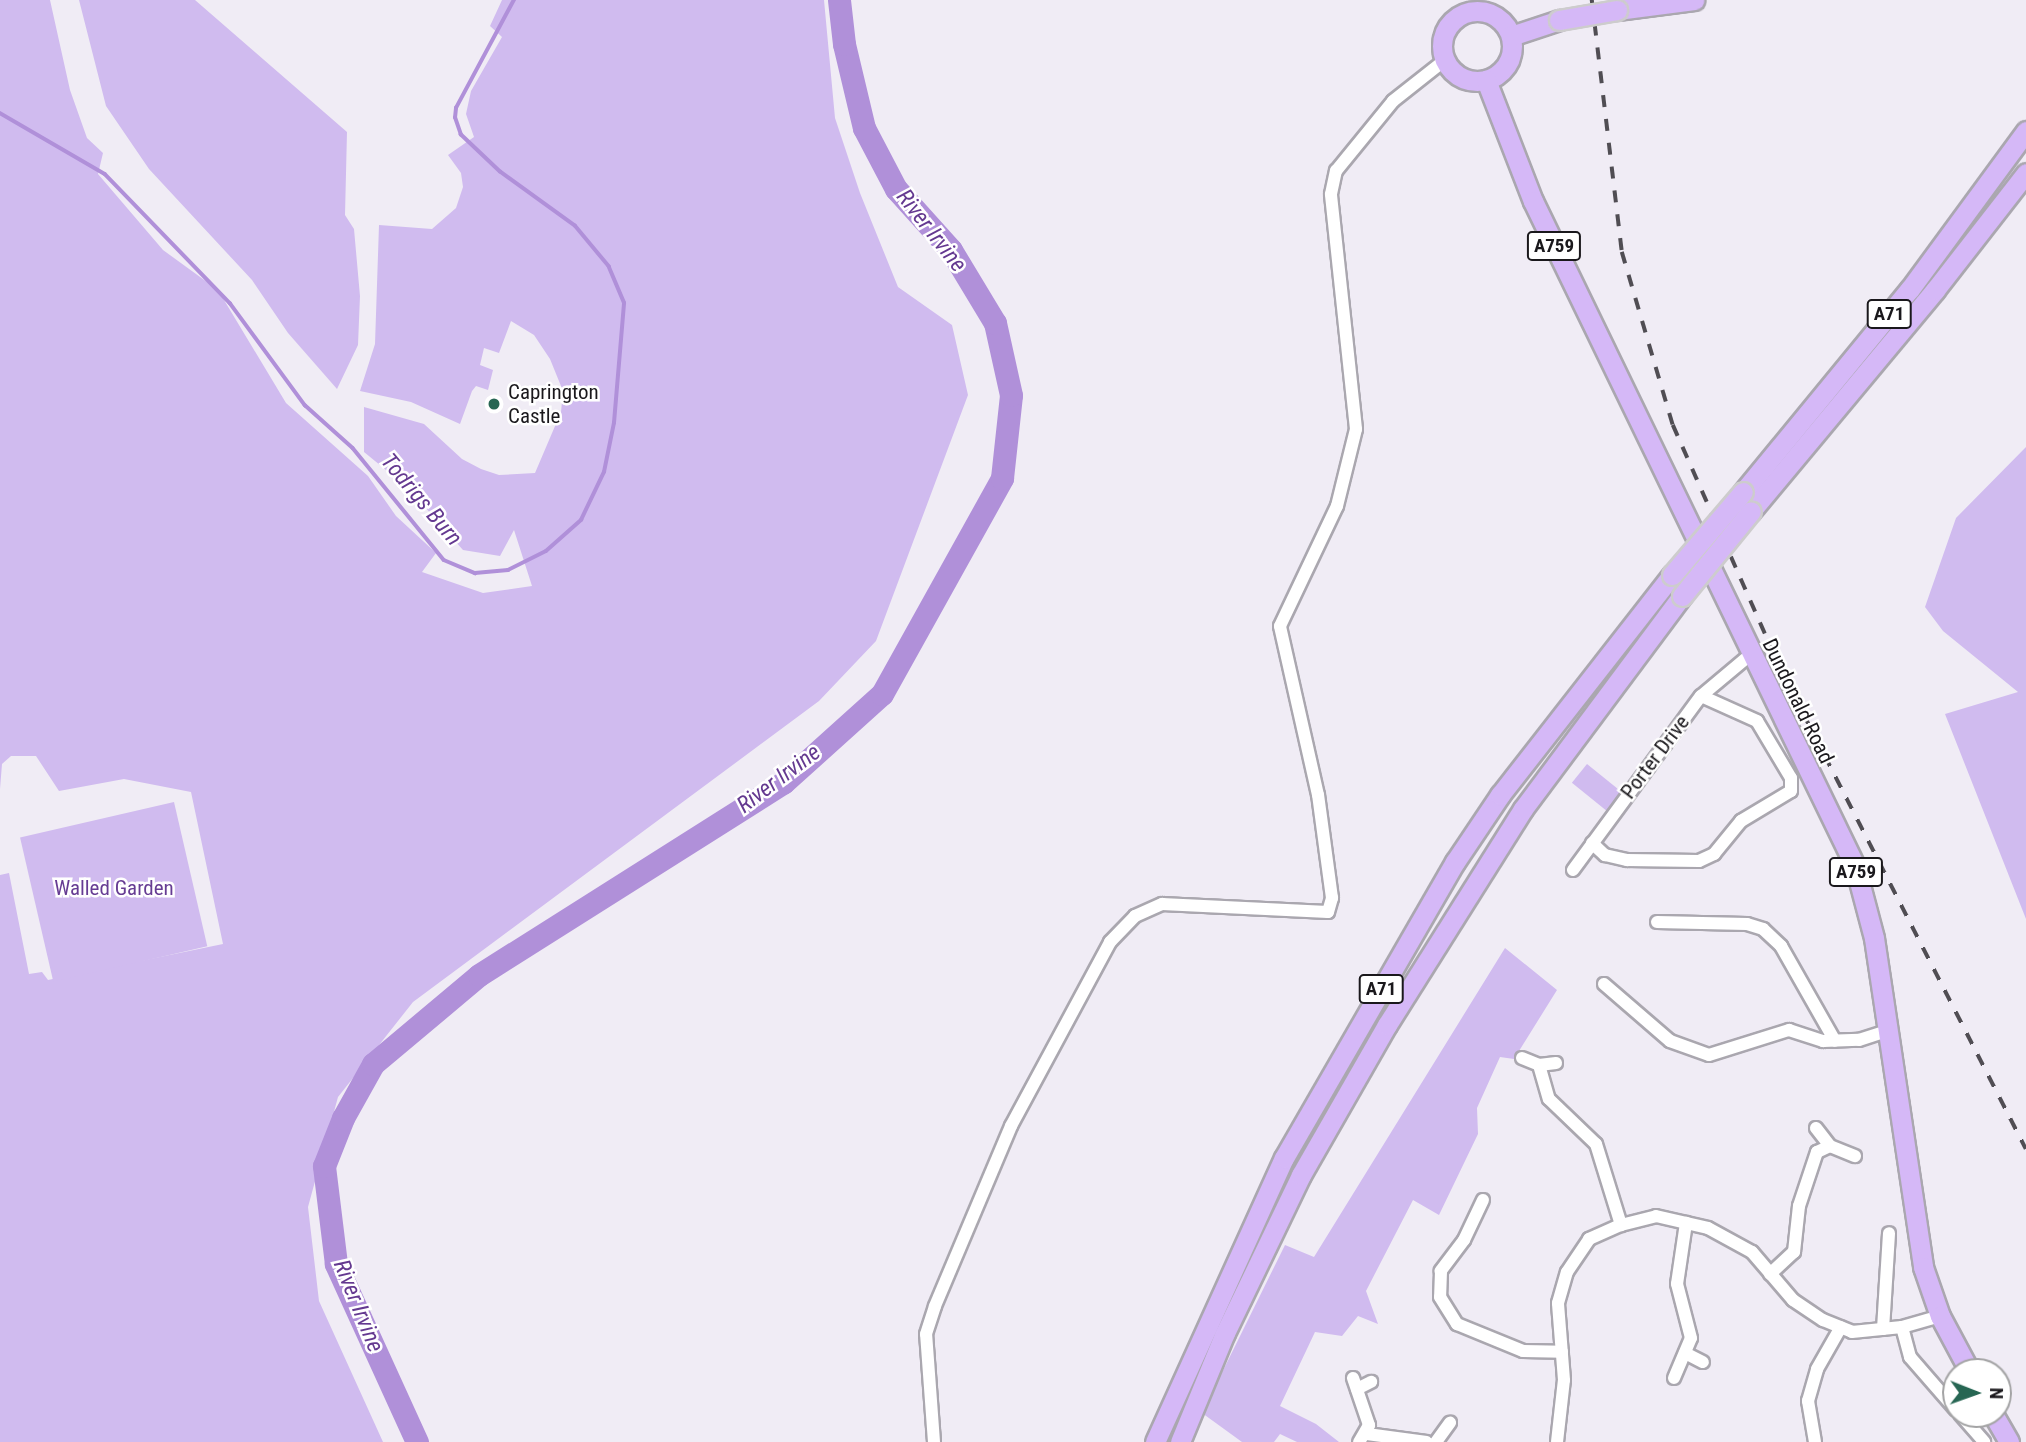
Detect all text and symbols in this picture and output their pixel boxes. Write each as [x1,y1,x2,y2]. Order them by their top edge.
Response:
water label: River Irvine [890,184,972,278]
road number: A759 [1526,230,1582,262]
road number: A71 [1866,298,1912,330]
place label: Caprington Castle [508,379,599,429]
marker: Caprington Castle [486,396,502,412]
water label: Todrigs Burn [375,448,467,552]
street label: Dundonald Road [1757,634,1839,768]
street label: Porter Drive [1615,710,1695,804]
water label: River Irvine [732,739,826,819]
road number: A759 [1828,856,1884,888]
park label: Walled Garden [54,875,174,901]
road number: A71 [1358,973,1404,1004]
water label: River Irvine [327,1256,389,1356]
north arrow [1942,1358,2012,1428]
text: N [1985,1387,2008,1399]

